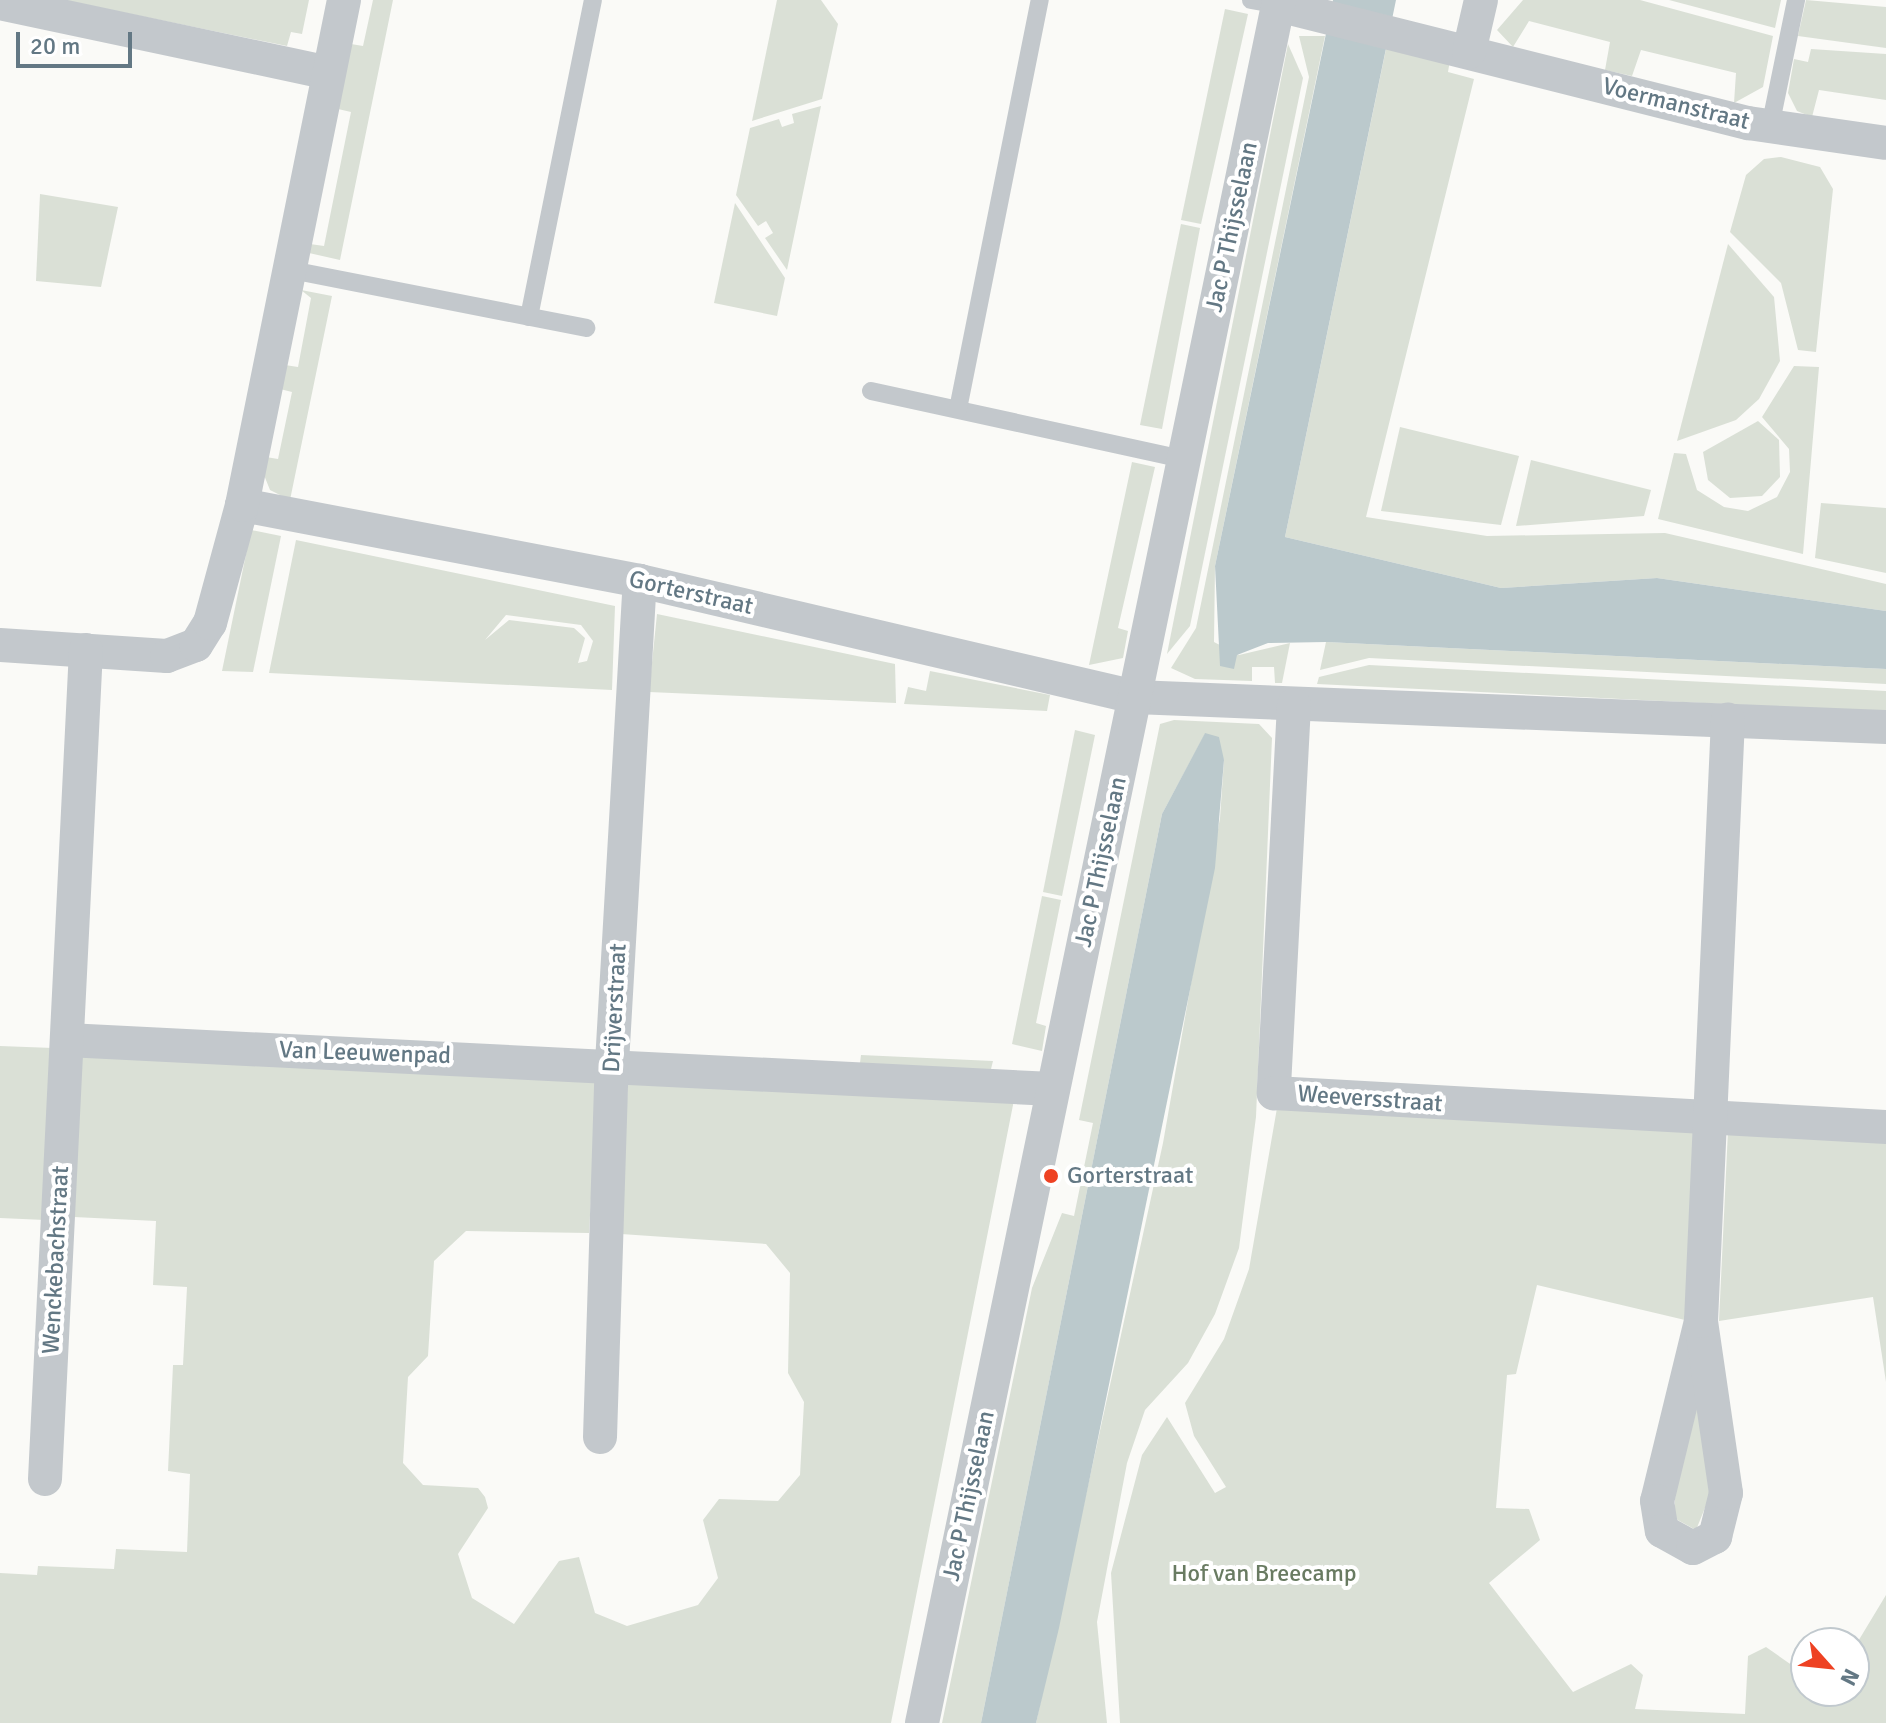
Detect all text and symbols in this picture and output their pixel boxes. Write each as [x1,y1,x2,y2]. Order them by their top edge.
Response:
scale bar [20,16,136,66]
text: 20 m [30,31,80,61]
street label: Voermanstraat [1600,72,1752,136]
street label: Jac P Thijsselaan [1200,139,1264,315]
street label: Gorterstraat [626,565,756,621]
street label: Jac P Thijsselaan [1069,774,1133,950]
street label: Drijverstraat [597,943,633,1073]
street label: Van Leeuwenpad [279,1036,451,1070]
street label: Weeversstraat [1297,1080,1443,1118]
place label: Gorterstraat [1067,1162,1193,1190]
street label: Wenckebachstraat [37,1165,75,1355]
marker: Gorterstraat [1042,1167,1060,1185]
street label: Jac P Thijsselaan [937,1408,1001,1584]
park label: Hof van Breecamp [1171,1560,1357,1588]
north arrow [1790,1627,1870,1707]
text: N [1835,1664,1866,1690]

